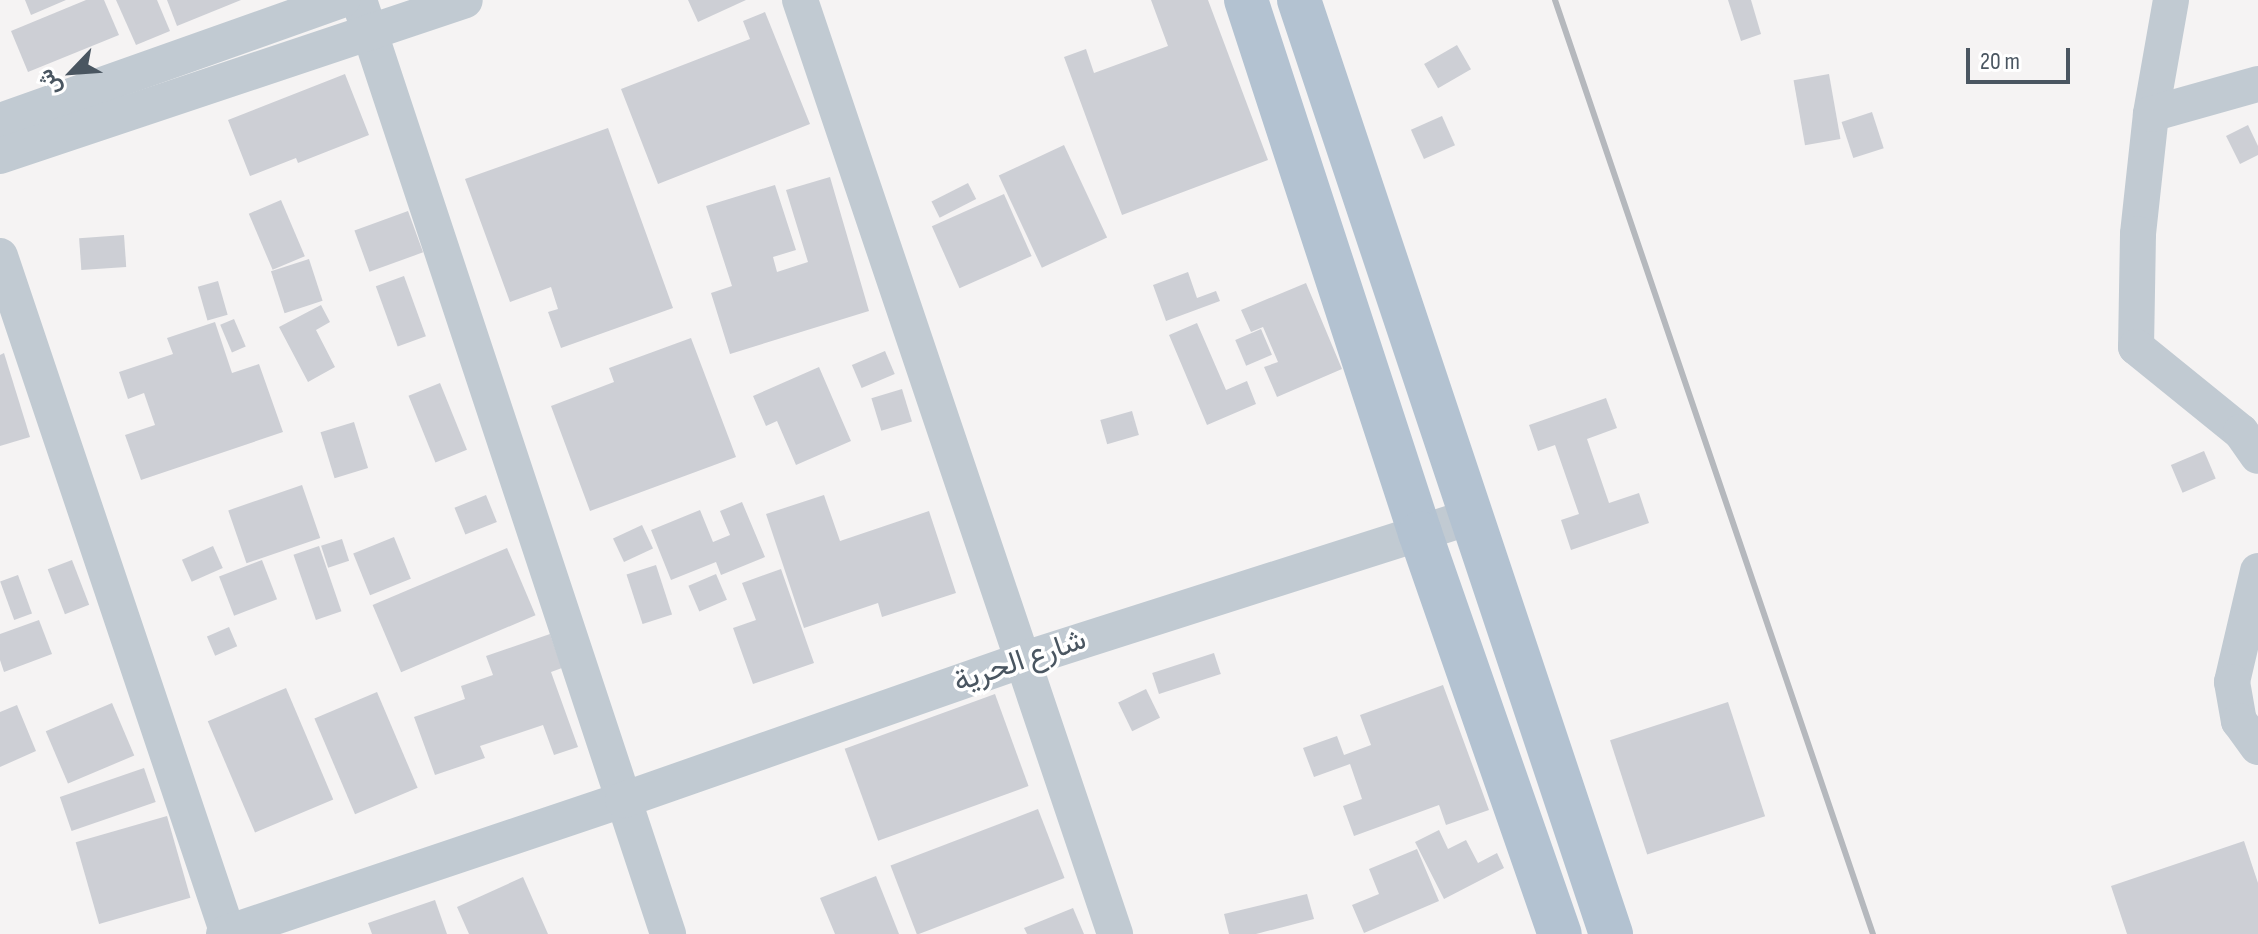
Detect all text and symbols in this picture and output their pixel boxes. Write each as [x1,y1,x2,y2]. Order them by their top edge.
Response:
north arrow [32,32,112,112]
scale bar [1970,32,2074,82]
text: 20 m [1980,47,2020,76]
text: ش [32,65,68,100]
street label: شارع الحرية [949,622,1091,700]

